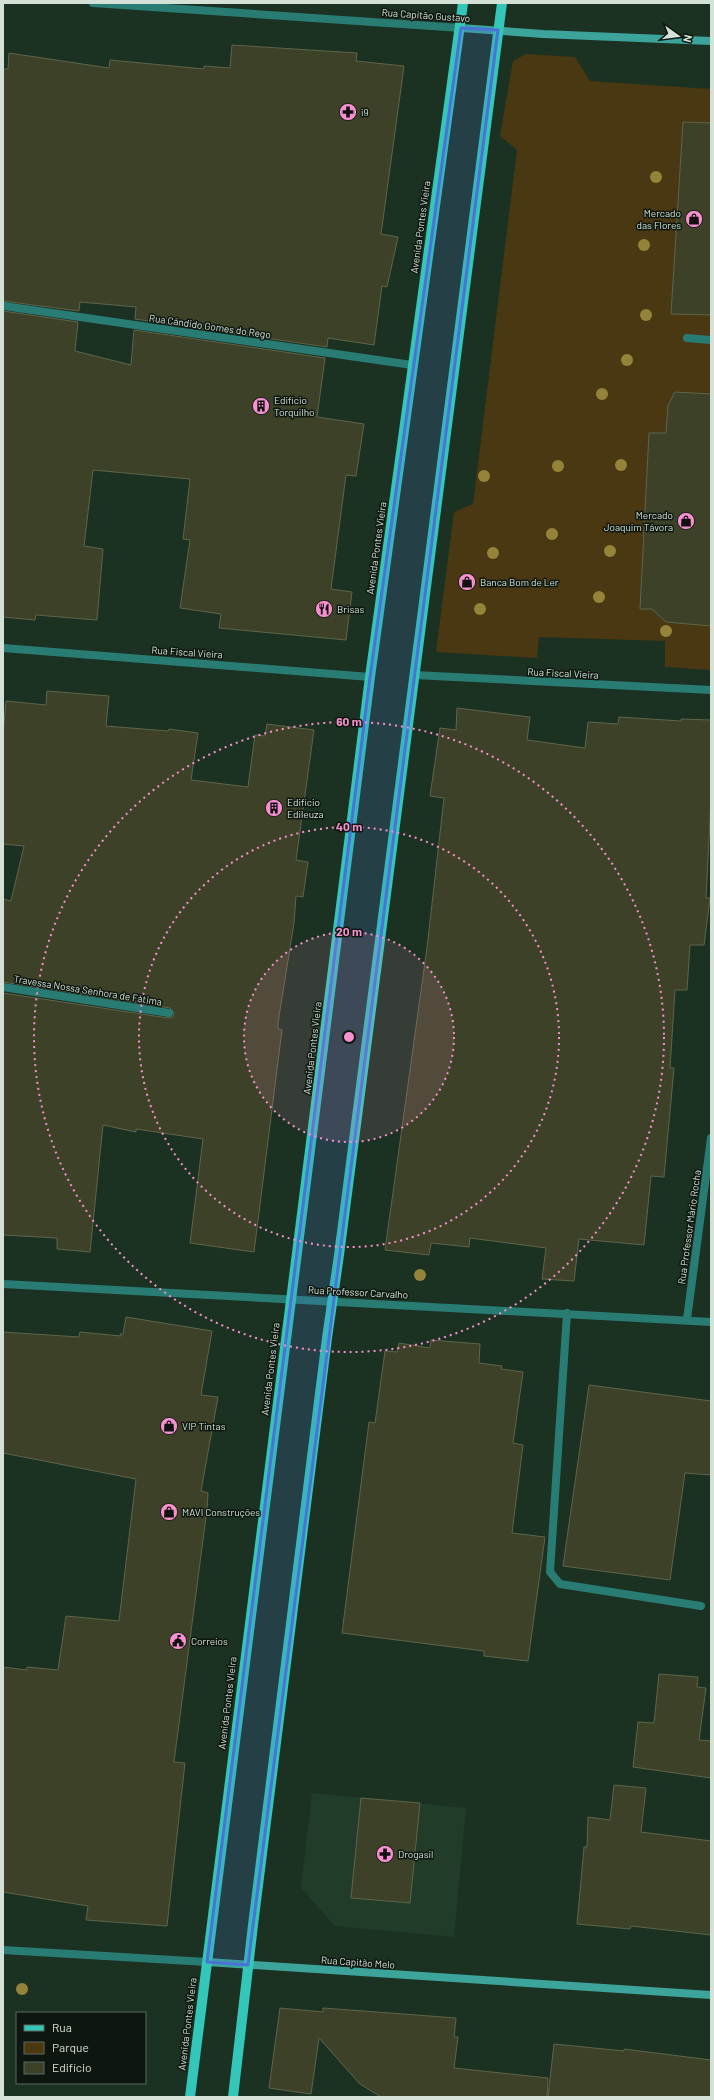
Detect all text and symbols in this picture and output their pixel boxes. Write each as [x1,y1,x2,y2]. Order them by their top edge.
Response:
street label: Rua Capitão Gustavo [381,6,471,24]
north arrow [658,16,698,56]
text: N [681,33,695,44]
pharmacy icon: i9 [338,102,358,122]
place label: i9 [361,106,369,118]
street label: Avenida Pontes Vieira [408,180,432,274]
place label: Mercado das Flores [637,207,681,231]
shop icon: Mercado das Flores [684,209,704,229]
street label: Rua Cândido Gomes do Rego [148,312,272,340]
place label: Edifício Torquilho [274,394,314,418]
building icon: Edifício Torquilho [251,396,271,416]
street label: Avenida Pontes Vieira [364,501,388,595]
place label: Mercado Joaquim Távora [604,509,673,533]
shop icon: Mercado Joaquim Távora [676,511,696,531]
shop icon: Banca Bom de Ler [457,572,477,592]
place label: Banca Bom de Ler [480,576,559,588]
restaurant icon: Brisas [314,599,334,619]
place label: Brisas [337,603,364,615]
street label: Rua Fiscal Vieira [151,644,223,660]
street label: Rua Fiscal Vieira [527,665,599,681]
text: 60 m [336,714,362,728]
place label: Edifício Edileuza [287,796,324,820]
building icon: Edifício Edileuza [264,798,284,818]
text: 40 m [336,819,362,833]
text: 20 m [336,924,362,938]
street label: Travessa Nossa Senhora de Fátima [13,972,163,1008]
street label: Avenida Pontes Vieira [300,1001,324,1095]
centre of rings [342,1030,356,1044]
street label: Rua Professor Mário Rocha [675,1169,703,1285]
street label: Rua Professor Carvalho [308,1283,408,1301]
street label: Avenida Pontes Vieira [258,1322,282,1416]
shop icon: VIP Tintas [159,1416,179,1436]
place label: VIP Tintas [182,1420,226,1432]
shop icon: MAVI Construções [159,1502,179,1522]
place label: MAVI Construções [182,1506,260,1518]
public building icon: Correios [168,1631,188,1651]
place label: Correios [191,1635,228,1647]
street label: Avenida Pontes Vieira [215,1656,239,1750]
pharmacy icon: Drogasil [375,1844,395,1864]
place label: Drogasil [398,1848,433,1860]
street label: Rua Capitão Melo [321,1953,395,1971]
street label: Avenida Pontes Vieira [175,1977,199,2071]
legend [16,2012,146,2084]
text: Rua [52,2020,72,2034]
text: Parque [52,2040,89,2054]
text: Edifício [52,2060,92,2074]

